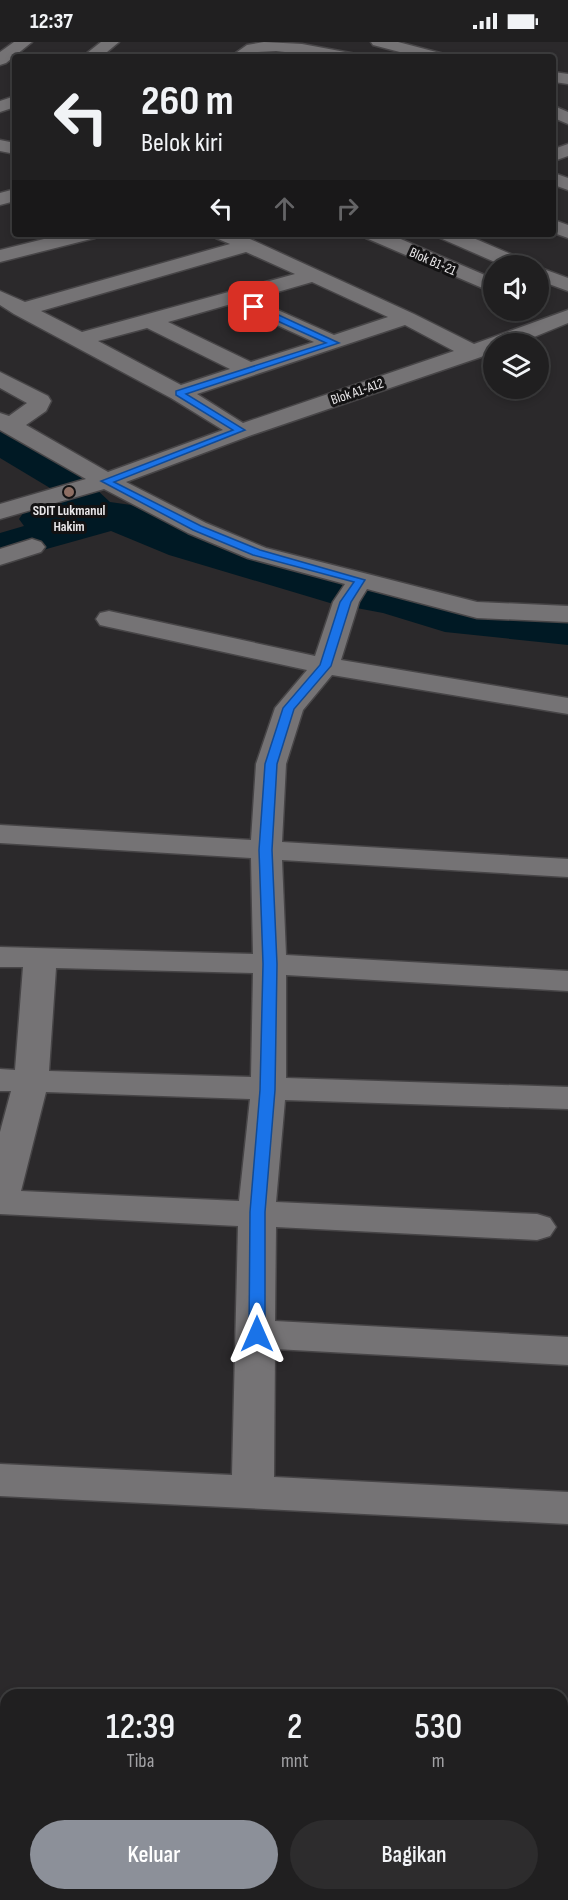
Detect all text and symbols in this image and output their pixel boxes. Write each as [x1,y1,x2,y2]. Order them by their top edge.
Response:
text: 12:37 [30,8,73,35]
text: 260 m [141,76,234,127]
icon: left [42,78,120,156]
text: Belok kiri [141,127,223,159]
icon: left [205,192,238,225]
icon: ahead [268,192,301,225]
icon: right [331,192,364,225]
street label: Blok B1-21 [407,244,459,279]
map controls [483,255,549,399]
button: sound [483,255,549,321]
pin [228,281,279,332]
icon: arrive [237,290,270,323]
button: layers [483,333,549,399]
street label: Blok A1-A12 [329,374,386,408]
marker: SDIT Lukmanul Hakim [62,485,76,499]
place label: SDIT Lukmanul Hakim [33,502,105,535]
position arrow [225,1302,289,1366]
text: 12:39 [106,1706,175,1749]
text: 2 [287,1706,302,1749]
text: 530 [414,1706,462,1749]
text: Tiba [127,1749,154,1773]
text: mnt [281,1749,309,1773]
text: m [432,1749,445,1773]
button: Keluar [30,1820,278,1889]
button: Bagikan [290,1820,538,1889]

